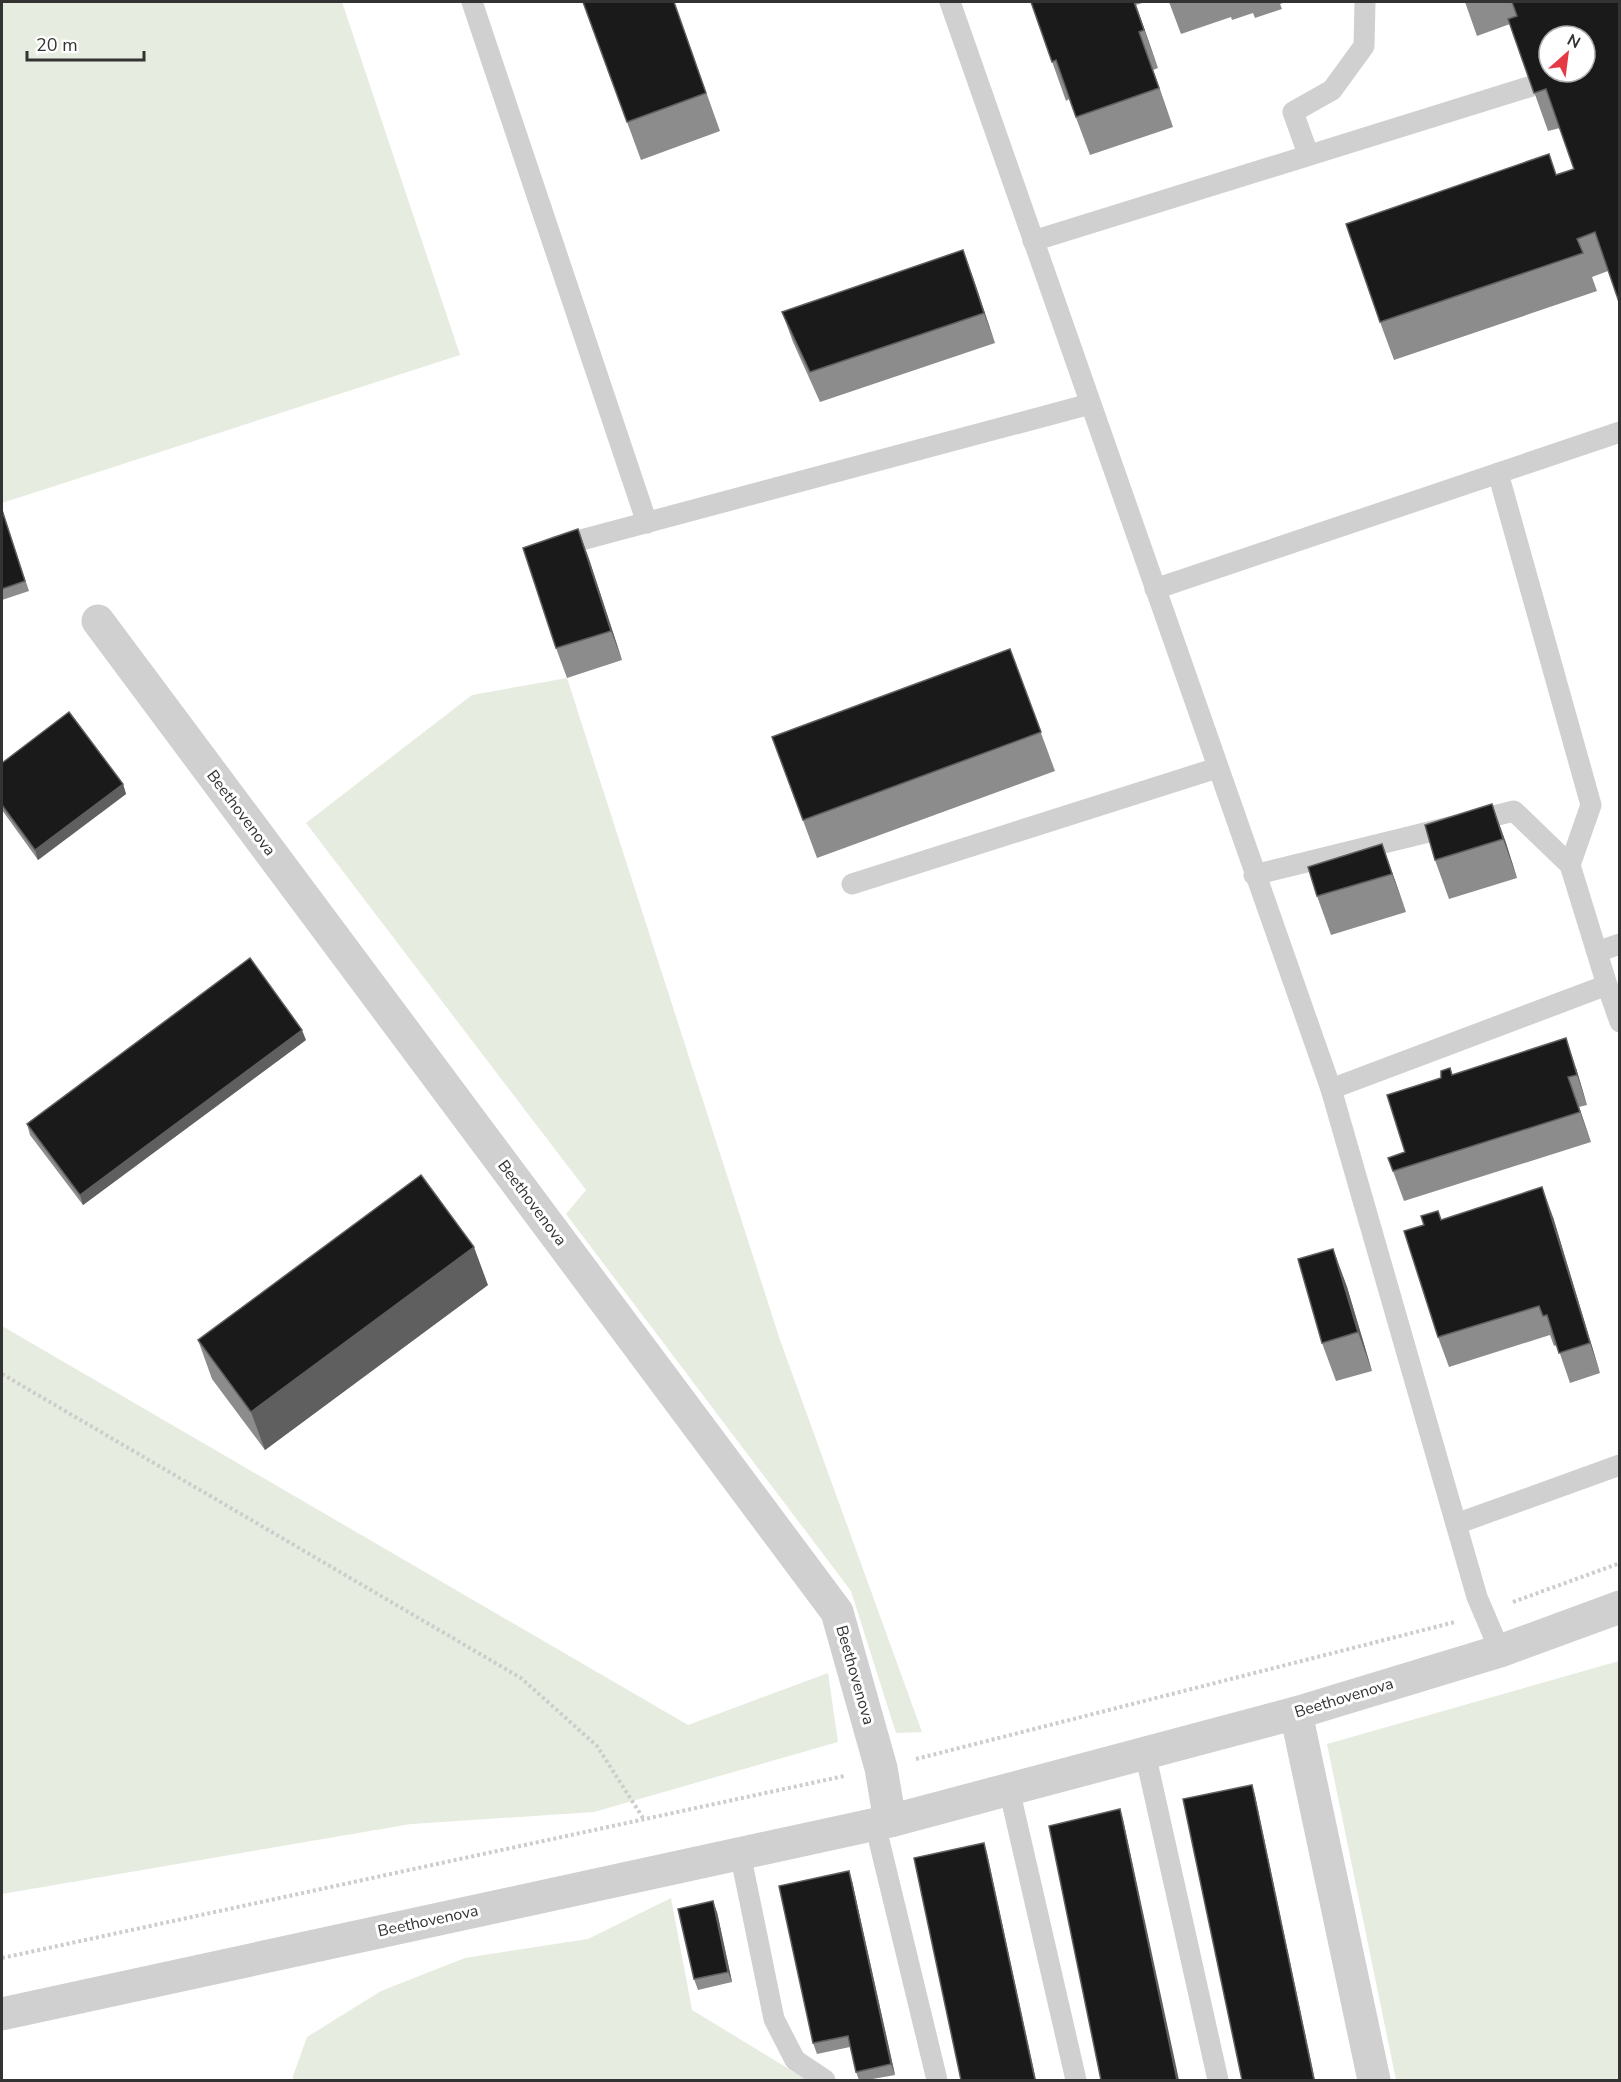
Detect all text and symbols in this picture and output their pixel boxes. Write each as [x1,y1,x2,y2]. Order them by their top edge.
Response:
scale bar [27,24,144,62]
north arrow [1537,24,1597,84]
text: N [1563,29,1584,54]
text: 20 m [36,33,78,57]
street label: Beethovenova [201,765,281,861]
street label: Beethovenova [492,1155,572,1251]
street label: Beethovenova [830,1623,880,1727]
street label: Beethovenova [1292,1673,1396,1723]
street label: Beethovenova [376,1900,480,1942]

